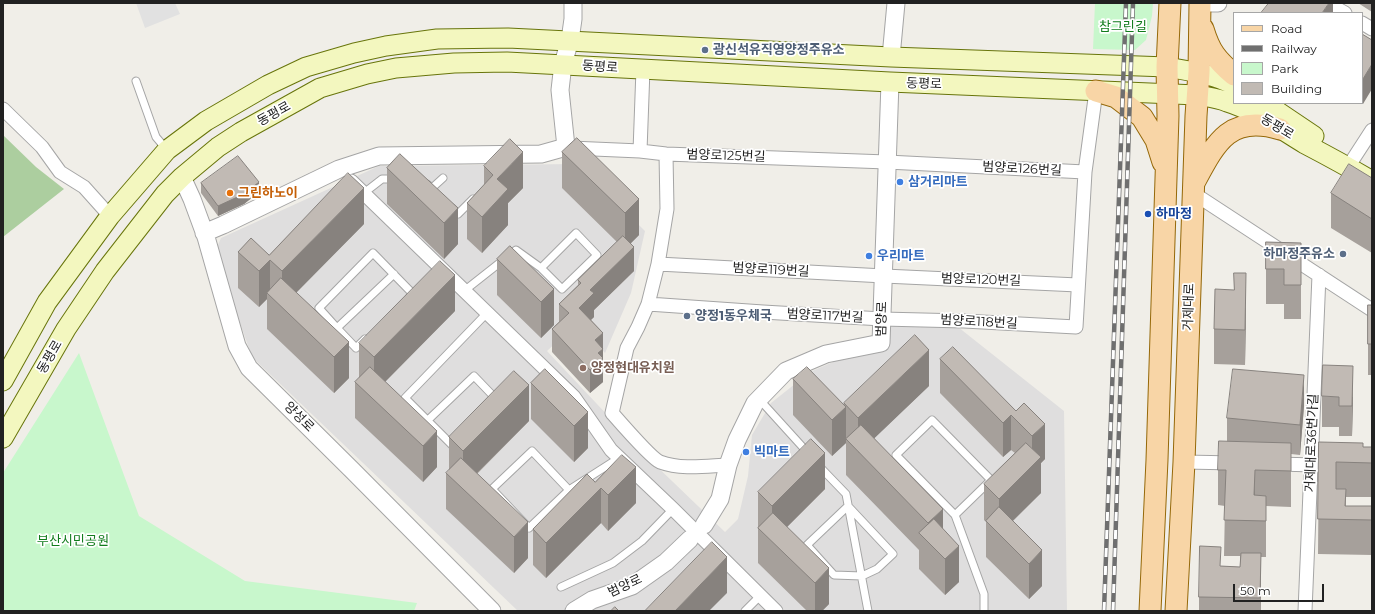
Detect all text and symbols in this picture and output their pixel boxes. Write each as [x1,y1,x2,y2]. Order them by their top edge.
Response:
legend [1233,12,1363,104]
park label: 참그린길 [1099,19,1147,35]
text: Road [1271,21,1302,36]
text: Railway [1271,41,1317,56]
place label: 광신석유직영양정주유소 [713,42,845,58]
marker: 광신석유직영양정주유소 [700,45,710,55]
street label: 동평로 [582,58,618,76]
text: Park [1271,61,1298,76]
street label: 동평로 [906,76,942,92]
text: Building [1271,81,1322,96]
street label: 동평로 [255,98,293,130]
street label: 동평로 [1258,111,1296,143]
street label: 범양로125번길 [686,147,766,165]
street label: 범양로126번길 [982,159,1062,179]
place label: 삼거리마트 [908,174,968,190]
marker: 삼거리마트 [895,177,905,187]
place label: 그린하노이 [238,185,298,201]
marker: 그린하노이 [225,188,235,198]
place label: 하마정 [1156,206,1192,222]
marker: 하마정 [1143,209,1153,219]
place label: 하마정주유소 [1263,246,1335,262]
place label: 우리마트 [877,248,925,264]
marker: 하마정주유소 [1338,249,1348,259]
marker: 우리마트 [864,251,874,261]
street label: 범양로119번길 [732,260,810,280]
street label: 범양로120번길 [941,271,1021,289]
street label: 거제대로 [1180,283,1198,331]
street label: 범양로 [874,301,890,337]
street label: 범양로117번길 [786,306,864,326]
place label: 양정1동우체국 [695,308,772,324]
marker: 양정1동우체국 [682,311,692,321]
street label: 범양로118번길 [940,312,1018,332]
street label: 동평로 [34,338,66,376]
place label: 양정현대유치원 [591,360,675,376]
marker: 양정현대유치원 [578,363,588,373]
street label: 거제대로36번가길 [1302,393,1322,493]
street label: 양성로 [281,399,317,435]
place label: 빅마트 [754,444,790,460]
marker: 빅마트 [741,447,751,457]
park label: 부산시민공원 [37,533,109,549]
street label: 범양로 [605,571,645,601]
scale bar [1235,576,1326,602]
text: 50 m [1240,583,1271,598]

